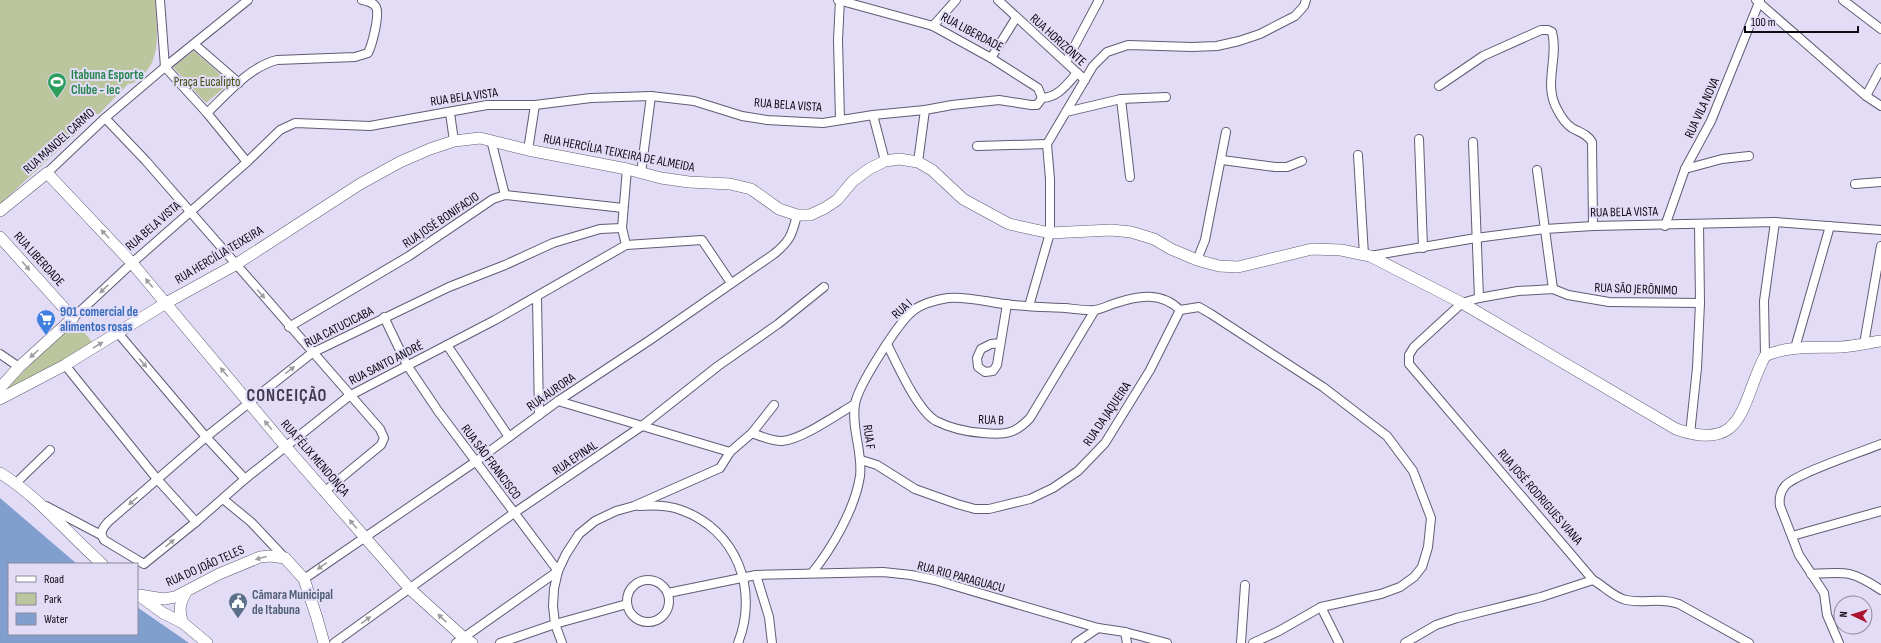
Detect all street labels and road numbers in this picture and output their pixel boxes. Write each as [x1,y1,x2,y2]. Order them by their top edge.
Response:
street label: RUA LIBERDADE [938,9,1006,55]
street label: RUA HORIZONTE [1026,10,1090,70]
street label: RUA VILA NOVA [1681,75,1723,141]
street label: RUA BELA VISTA [429,84,499,110]
street label: RUA BELA VISTA [754,95,823,115]
street label: RUA MANOEL CARMO [20,105,98,177]
street label: RUA HERCÍLIA TEIXEIRA DE ALMEIDA [542,130,696,176]
street label: RUA JOSÉ BONIFACIO [400,188,482,252]
street label: RUA BELA VISTA [122,197,184,254]
street label: RUA BELA VISTA [1590,203,1659,221]
street label: RUA HERCÍLIA TEIXEIRA [172,222,266,288]
street label: RUA LIBERDADE [10,228,68,290]
street label: RUA SÃO JERÔNIMO [1594,280,1678,298]
street label: RUA I [888,295,916,323]
street label: RUA CATUCICABA [302,303,376,351]
street label: RUA SANTO ANDRÉ [346,337,426,389]
street label: RUA AURORA [524,369,579,415]
street label: RUA DA JAQUEIRA [1080,378,1135,449]
street label: RUA B [978,412,1004,428]
street label: RUA FÉLIX MENDONÇA [277,416,353,500]
street label: RUA SÃO FRANCISCO [458,421,524,503]
street label: RUA F [859,423,879,451]
street label: RUA EPINAL [550,437,601,479]
street label: RUA JOSÉ RODRIGUES VIANA [1494,446,1586,548]
street label: RUA DO JOÃO TELES [163,541,247,590]
street label: RUA RIO PARAGUACU [915,558,1007,596]

